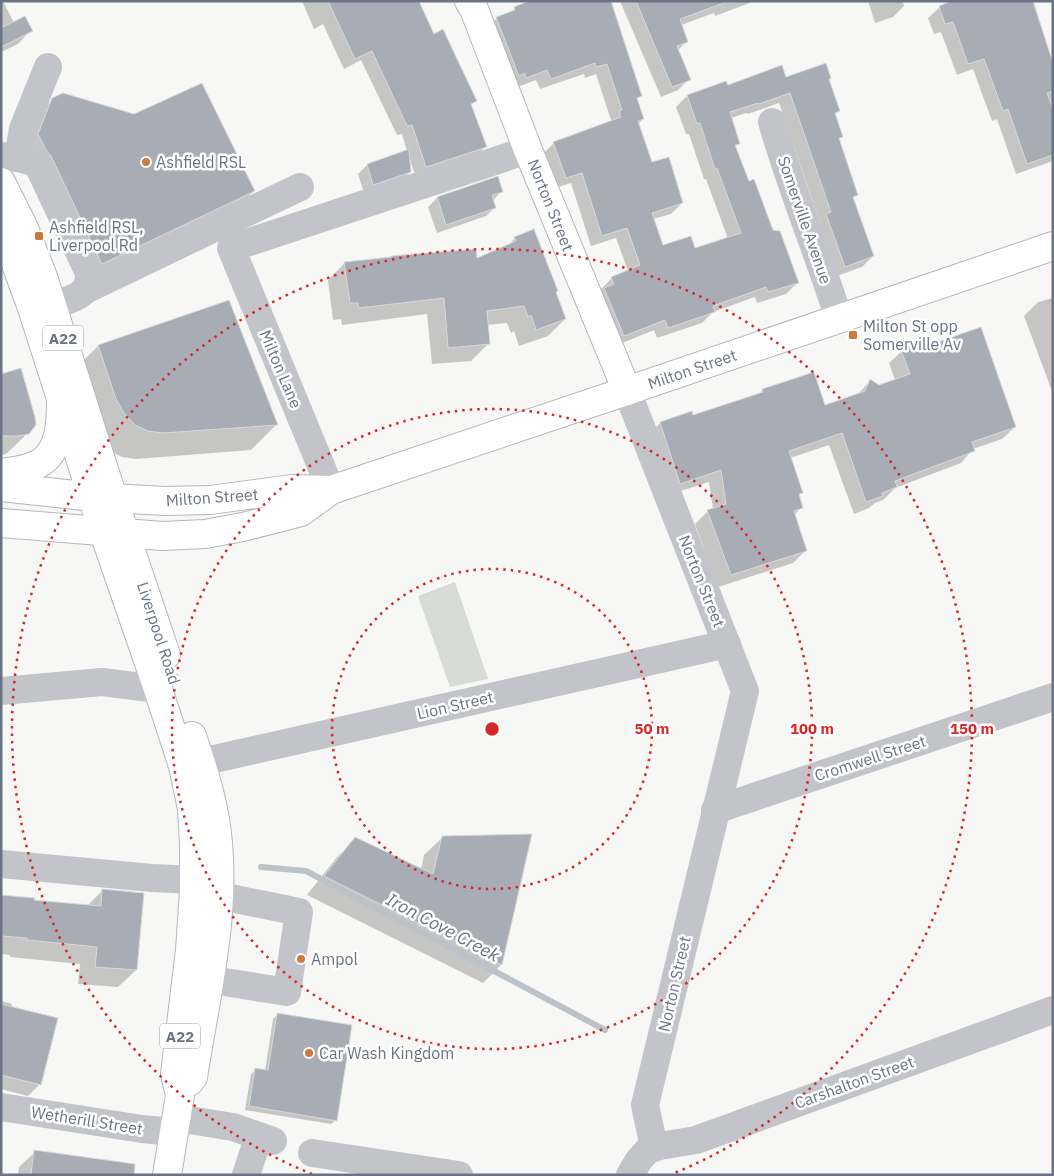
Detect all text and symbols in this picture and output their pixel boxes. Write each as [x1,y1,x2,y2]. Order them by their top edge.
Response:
place label: Ashfield RSL [156,152,246,172]
street label: Somerville Avenue [774,154,836,287]
marker: Ashfield RSL [140,156,152,168]
street label: Norton Street [523,156,579,254]
place label: Ashfield RSL, Liverpool Rd [49,217,144,255]
marker: Ashfield RSL, Liverpool Rd [33,230,45,242]
place label: Milton St opp Somerville Av [863,316,961,354]
road number: A22 [43,326,83,350]
street label: Milton Lane [256,327,307,411]
marker: Milton St opp Somerville Av [847,329,859,341]
street label: Milton Street [645,344,739,394]
street label: Milton Street [165,484,259,510]
street label: Norton Street [674,532,730,630]
street label: Liverpool Road [133,579,185,687]
street label: Lion Street [415,687,495,723]
text: 50 m [635,719,669,738]
text: 100 m [790,719,834,738]
text: 150 m [950,719,994,738]
centre of rings [483,720,501,738]
street label: Cromwell Street [812,731,928,785]
water label: Iron Cove Creek [382,887,504,967]
street label: Norton Street [653,934,695,1034]
place label: Ampol [311,949,358,969]
marker: Ampol [295,953,307,965]
road number: A22 [160,1024,200,1048]
place label: Car Wash Kingdom [319,1043,454,1063]
marker: Car Wash Kingdom [303,1047,315,1059]
street label: Carshalton Street [792,1051,916,1113]
street label: Wetherill Street [30,1101,144,1139]

